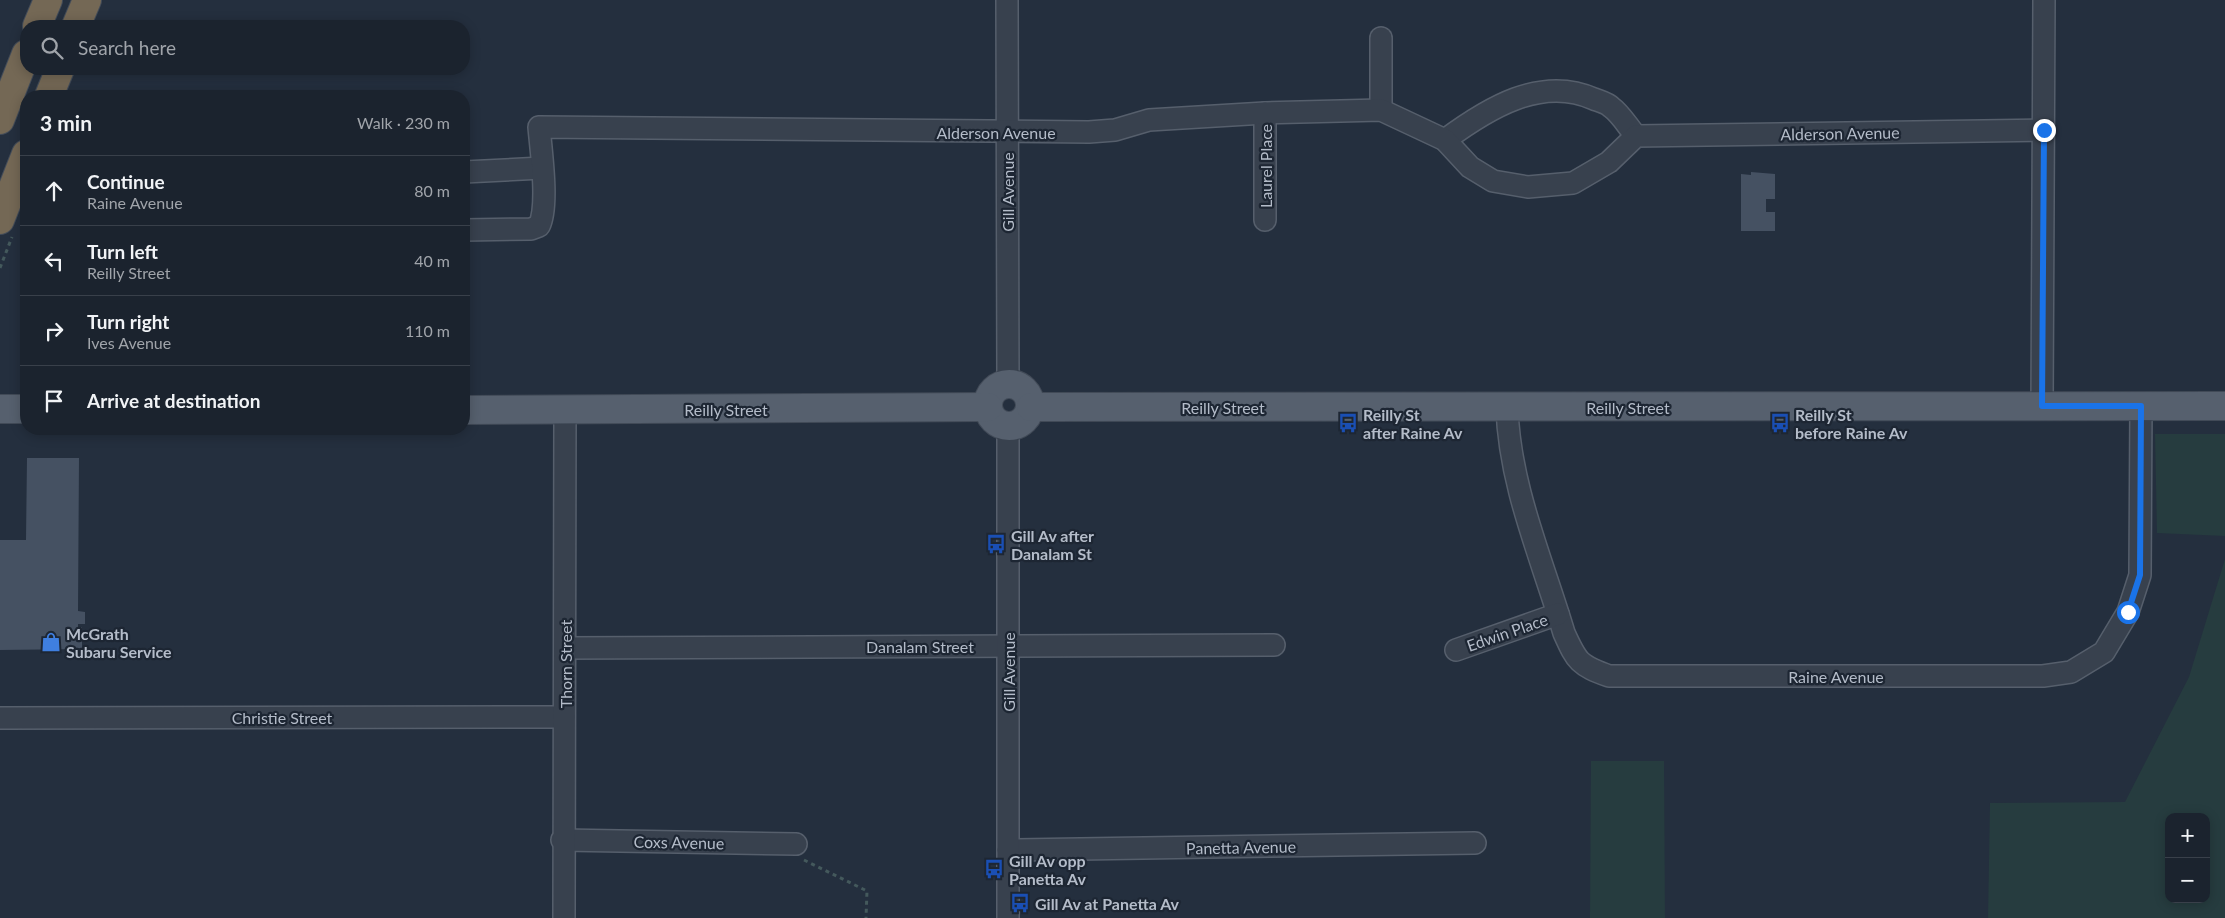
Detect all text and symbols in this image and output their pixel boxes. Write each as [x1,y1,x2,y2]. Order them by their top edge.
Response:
search box [20,20,470,75]
icon: search [38,34,66,62]
text: Search here [78,36,176,59]
text: 3 min [40,110,92,135]
text: Walk · 230 m [357,113,450,132]
route end [2033,119,2056,142]
street label: Alderson Avenue [1780,122,1900,144]
street label: Alderson Avenue [936,123,1056,142]
street label: Laurel Place [1256,124,1275,208]
street label: Gill Avenue [998,152,1017,232]
text: Continue [87,170,165,193]
icon: ahead [40,177,68,205]
text: 80 m [414,181,450,200]
text: Raine Avenue [87,193,183,212]
text: Turn left [87,240,158,263]
icon: left [40,247,68,275]
text: 40 m [414,251,450,270]
text: Reilly Street [87,263,170,282]
text: Turn right [87,310,169,333]
icon: right [40,317,68,345]
text: 110 m [405,321,450,340]
text: Ives Avenue [87,333,171,352]
icon: arrive [40,387,68,415]
text: Arrive at destination [87,389,260,412]
street label: Reilly Street [1181,398,1265,417]
street label: Reilly Street [1586,398,1670,417]
street label: Reilly Street [684,400,768,419]
place label: Reilly St after Raine Av [1363,405,1463,442]
place label: Reilly St before Raine Av [1795,405,1908,442]
bus stop icon: Reilly St after Raine Av [1337,412,1359,434]
bus stop icon: Reilly St before Raine Av [1769,412,1791,434]
place label: Gill Av after Danalam St [1011,526,1094,563]
bus stop icon: Gill Av after Danalam St [985,533,1007,555]
route start [2117,601,2140,624]
street label: Edwin Place [1464,609,1550,655]
street label: Thorn Street [556,620,575,708]
place label: McGrath Subaru Service [66,624,172,661]
shop icon: McGrath Subaru Service [40,631,62,653]
street label: Gill Avenue [999,632,1018,712]
street label: Danalam Street [866,637,974,656]
street label: Raine Avenue [1788,667,1884,686]
street label: Christie Street [232,708,333,727]
map controls [2165,813,2210,903]
button: + [2165,813,2210,858]
street label: Coxs Avenue [634,832,724,852]
street label: Panetta Avenue [1186,837,1296,857]
place label: Gill Av opp Panetta Av [1009,851,1086,888]
bus stop icon: Gill Av opp Panetta Av [983,858,1005,880]
button: − [2165,858,2210,903]
bus stop icon: Gill Av at Panetta Av [1009,892,1031,914]
place label: Gill Av at Panetta Av [1035,894,1180,913]

